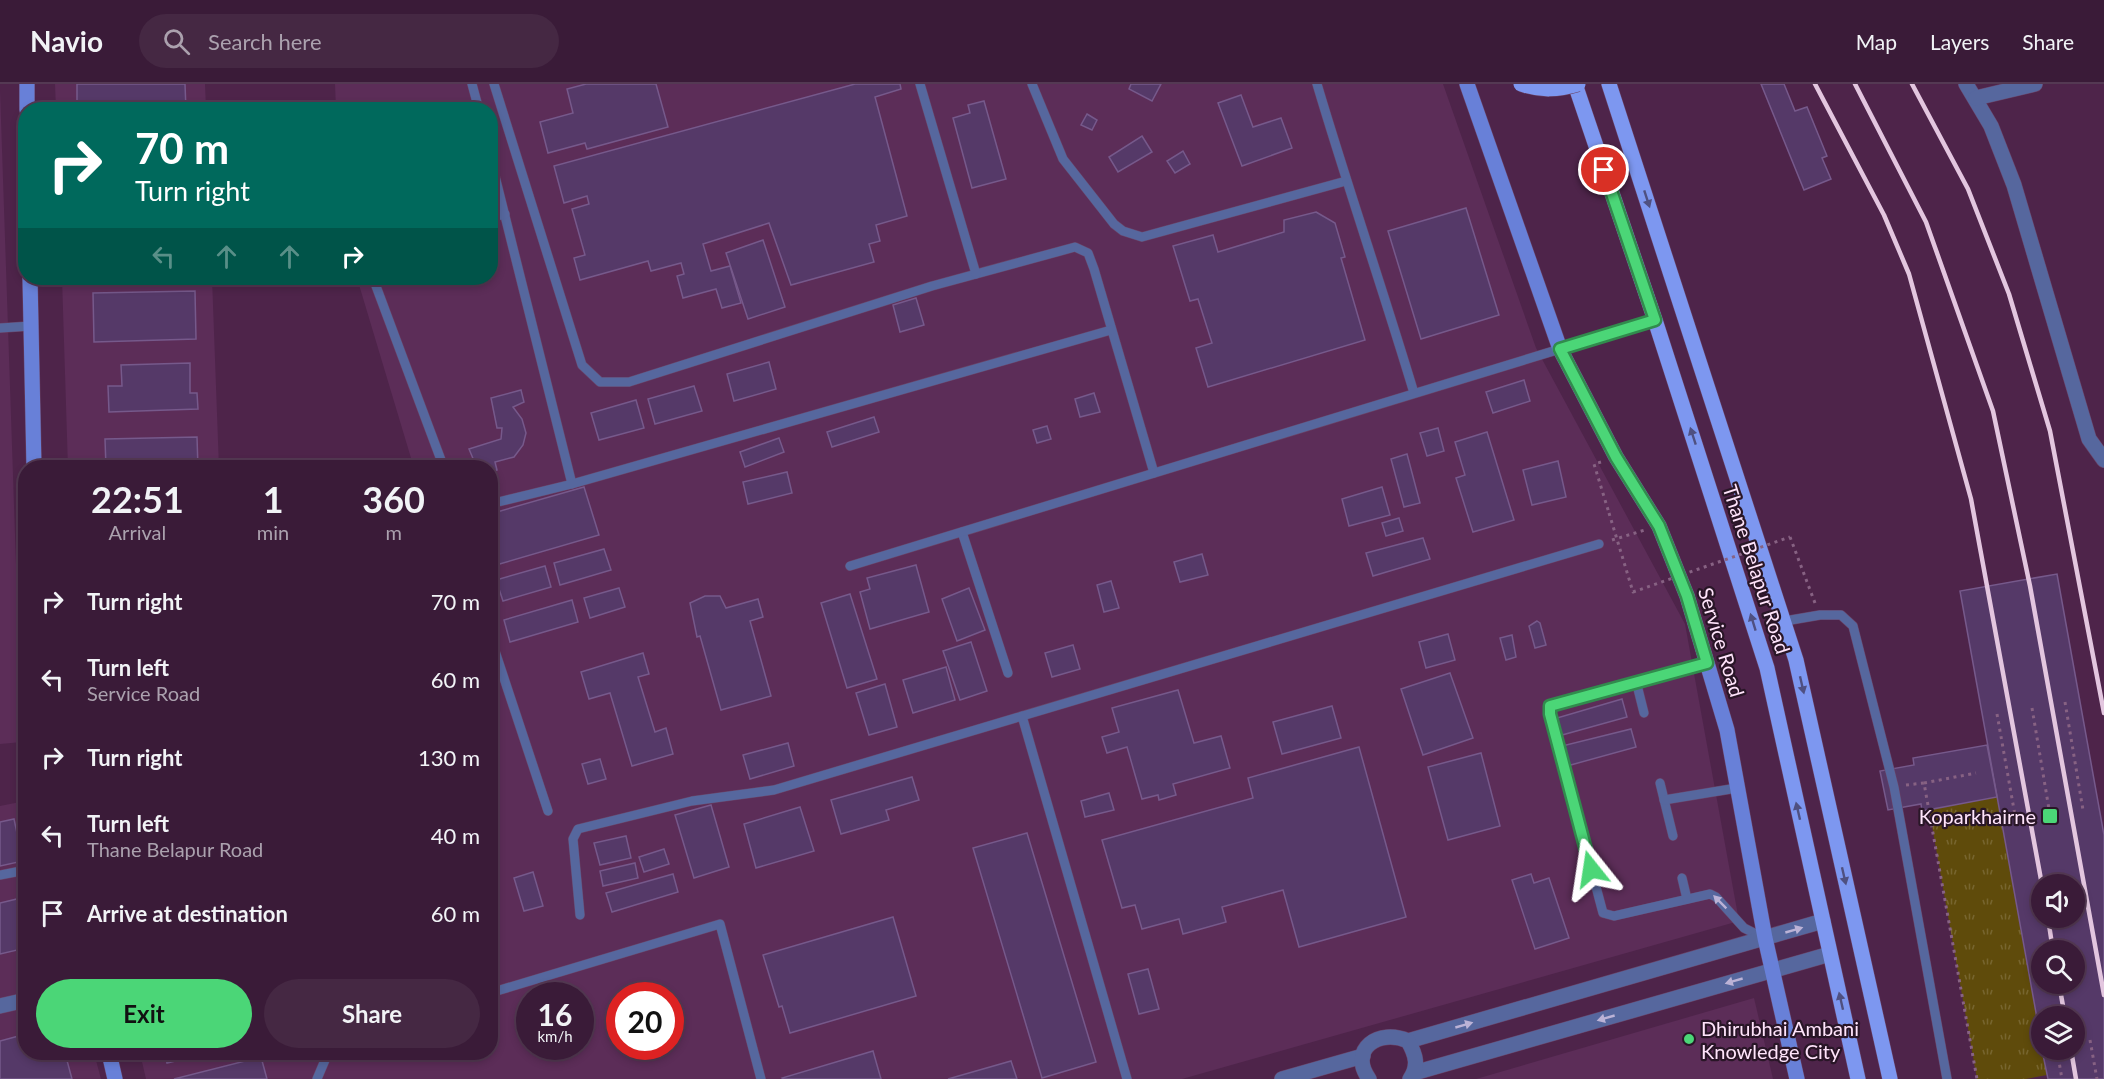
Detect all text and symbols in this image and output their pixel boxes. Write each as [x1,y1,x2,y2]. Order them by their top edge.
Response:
search box [139,14,559,68]
text: Navio [30,24,103,58]
icon: search [160,25,193,58]
text: Search here [208,28,322,55]
text: Map [1856,29,1897,54]
text: Layers [1930,29,1989,54]
text: Share [2022,29,2074,54]
text: 70 m [135,123,229,173]
icon: right [36,126,114,204]
pin [1578,144,1629,195]
icon: arrive [1587,153,1620,186]
text: Turn right [135,174,250,207]
one-way arrow [1643,190,1652,208]
icon: left [147,240,180,273]
icon: ahead [210,240,243,273]
icon: ahead [273,240,306,273]
icon: right [336,240,369,273]
one-way arrow [1688,427,1697,445]
text: 22:51 [91,477,184,521]
text: 1 [263,477,284,521]
text: 360 [362,477,425,521]
street label: Thane Belapur Road [1718,481,1796,657]
text: Arrival [109,520,166,544]
text: min [257,520,289,544]
text: m [385,520,402,544]
street label: Service Road [1694,584,1750,700]
icon: right [36,585,69,618]
text: Turn right [87,588,182,615]
text: 70 m [431,588,480,615]
one-way arrow [1748,613,1757,631]
text: Turn left [87,654,169,681]
icon: left [36,663,69,696]
text: 60 m [431,666,480,693]
one-way arrow [1798,676,1807,695]
text: Service Road [87,681,200,705]
icon: right [36,741,69,774]
text: Turn right [87,744,182,771]
text: 130 m [418,744,480,771]
one-way arrow [1793,802,1803,820]
place label: Koparkhairne [1919,804,2036,828]
marker: Koparkhairne [2041,807,2059,825]
text: Turn left [87,810,169,837]
icon: left [36,819,69,852]
text: 40 m [431,822,480,849]
text: Thane Belapur Road [87,837,263,861]
position arrow [1559,837,1623,901]
one-way arrow [1840,866,1850,885]
map controls [2031,874,2085,1060]
button: sound [2031,874,2085,928]
one-way arrow [1713,895,1727,910]
icon: arrive [36,897,69,930]
text: Arrive at destination [87,900,288,927]
text: 60 m [431,900,480,927]
one-way arrow [1785,925,1803,934]
button: search [2031,940,2085,994]
one-way arrow [1724,977,1743,987]
button: Exit [36,979,252,1048]
button: Share [264,979,480,1048]
speed limit sign: 20 [606,982,684,1060]
one-way arrow [1836,992,1845,1011]
text: 16 [538,996,572,1032]
button: layers [2031,1006,2085,1060]
one-way arrow [1597,1014,1615,1023]
place label: Dhirubhai Ambani Knowledge City [1701,1016,1859,1063]
one-way arrow [1455,1020,1473,1029]
text: km/h [537,1027,573,1045]
marker: Dhirubhai Ambani Knowledge City [1682,1032,1696,1046]

